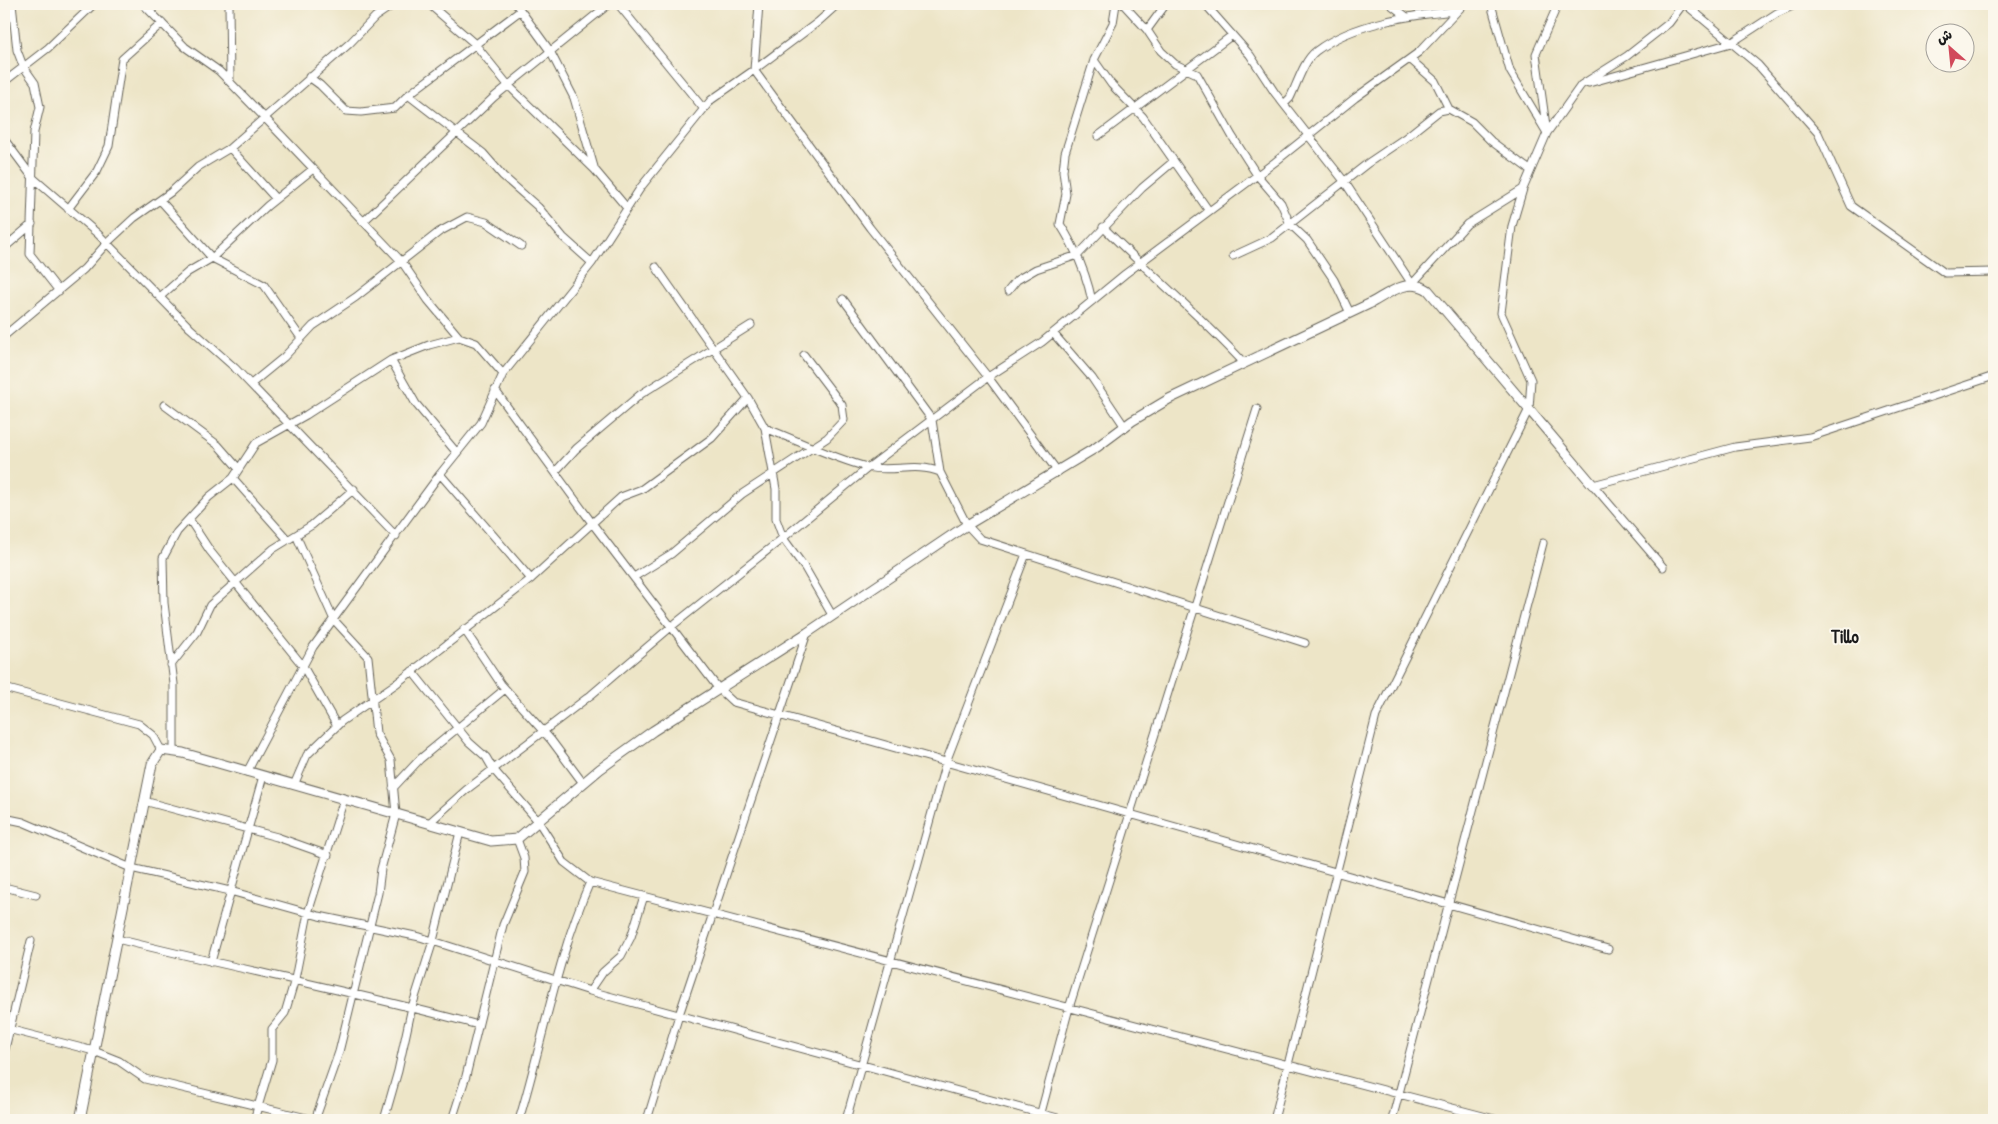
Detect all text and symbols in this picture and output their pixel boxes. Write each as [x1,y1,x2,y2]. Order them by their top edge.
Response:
north arrow [1926,22,1976,72]
text: ش [1933,24,1955,48]
district label: Tillo [1830,624,1859,649]

